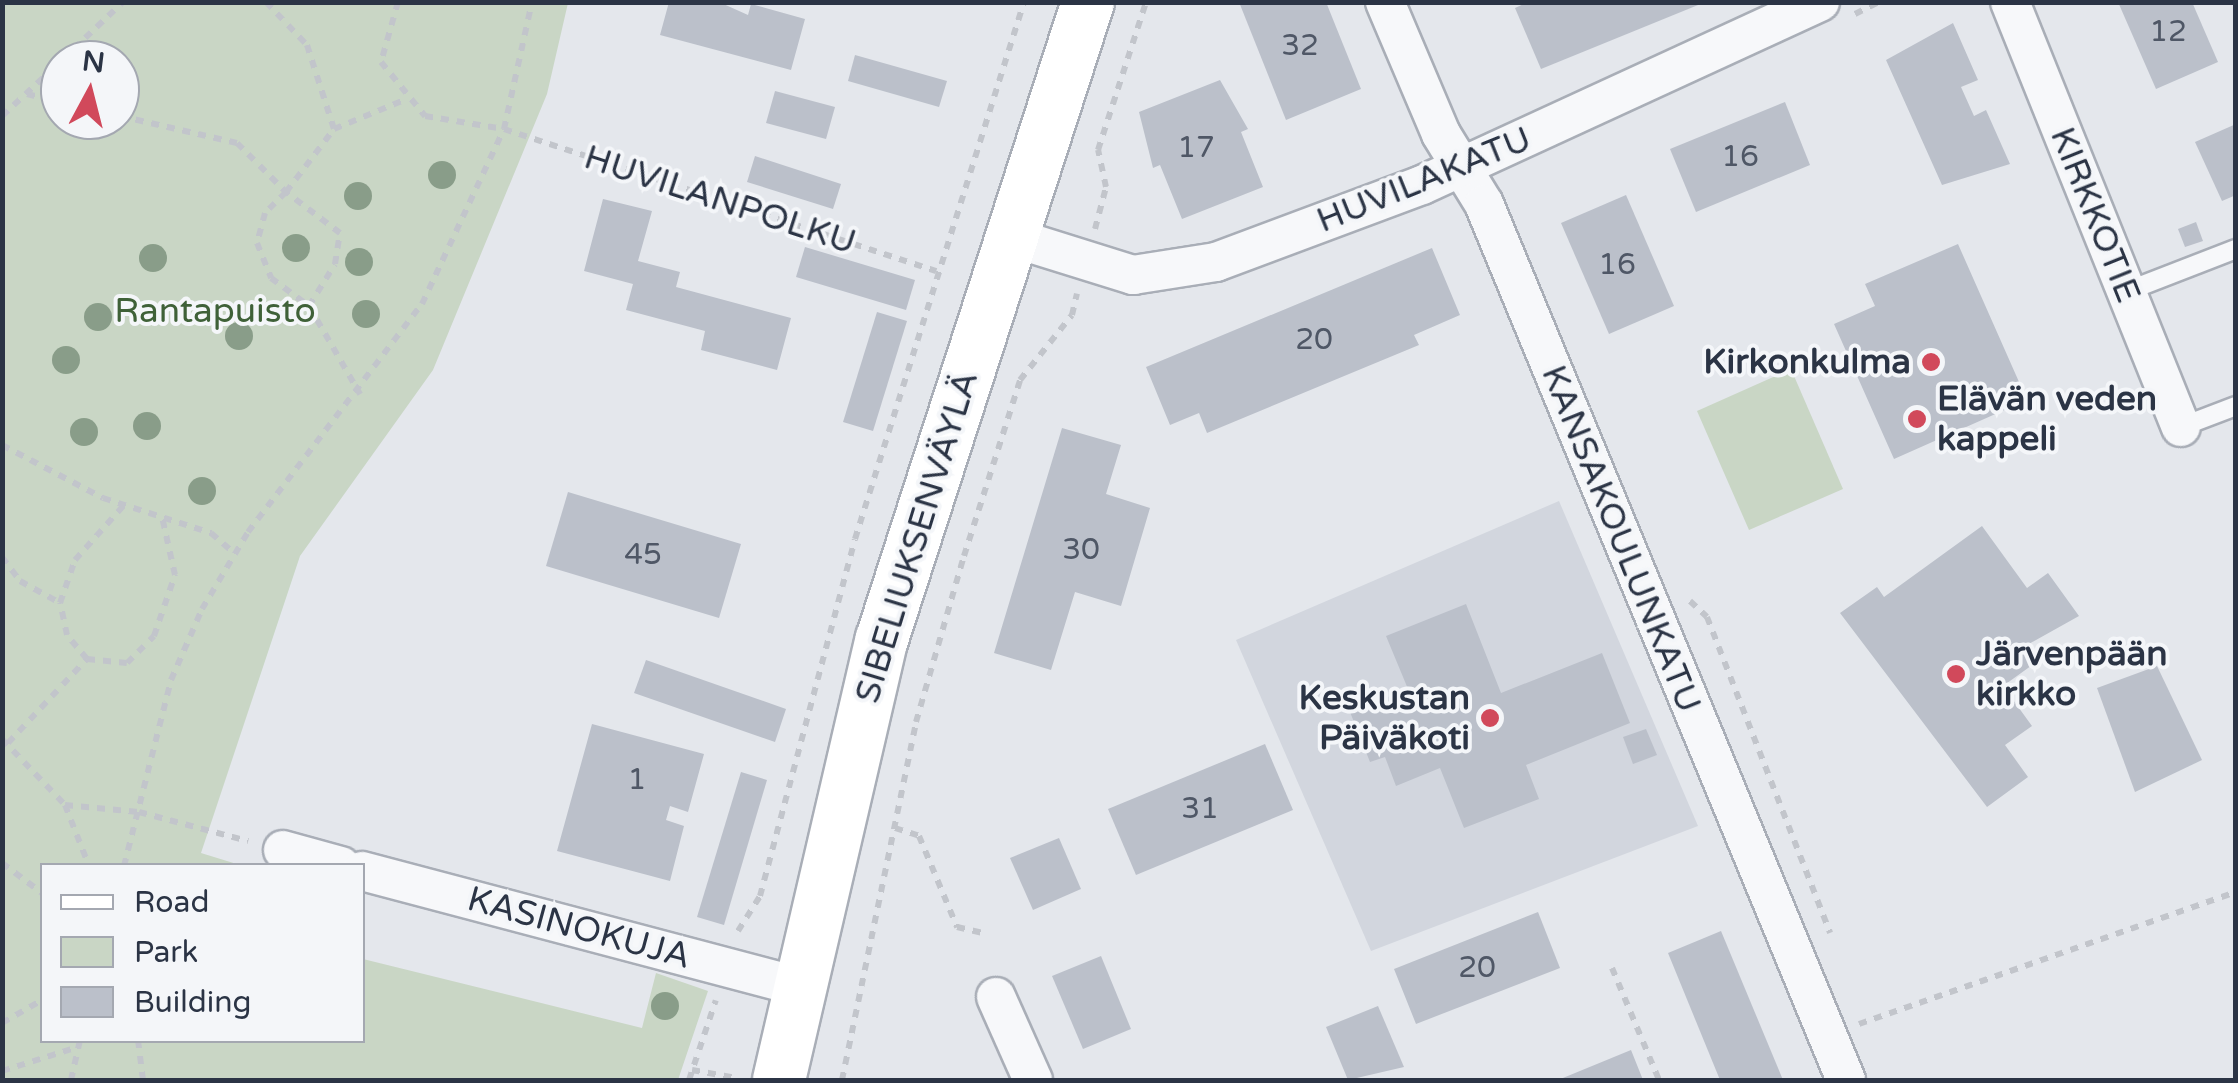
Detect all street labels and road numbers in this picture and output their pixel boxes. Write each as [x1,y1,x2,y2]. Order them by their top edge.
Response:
street label: HUVILAKATU [1311,118,1537,242]
street label: KIRKKOTIE [2041,121,2149,309]
street label: HUVILANPOLKU [579,136,861,264]
street label: KANSAKOULUNKATU [1532,359,1710,719]
street label: SIBELIUKSENVÄYLÄ [846,366,988,708]
street label: KASINOKUJA [463,878,695,978]

